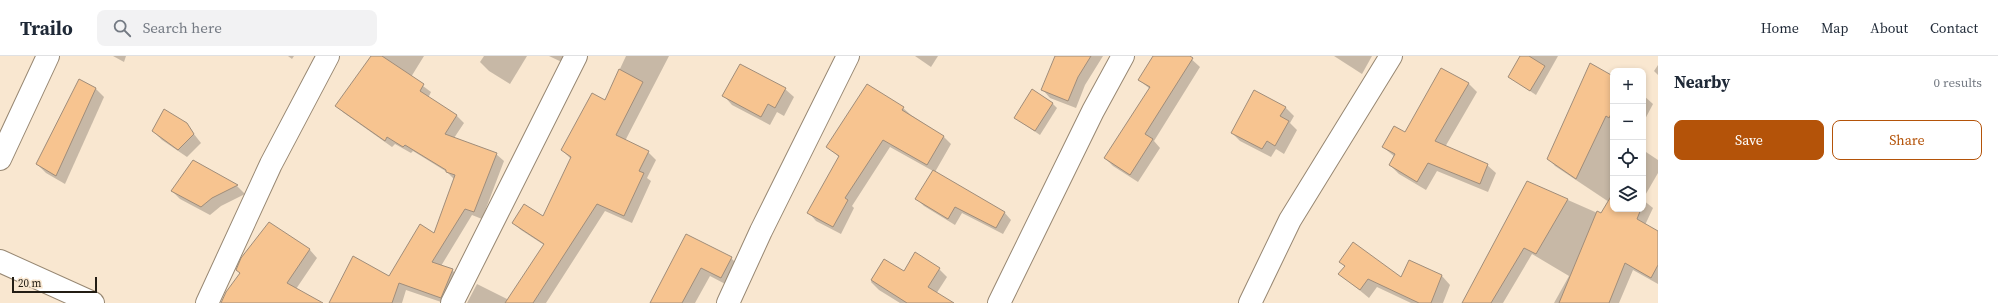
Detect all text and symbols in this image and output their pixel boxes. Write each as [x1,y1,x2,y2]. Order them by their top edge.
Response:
search box [97,10,377,46]
text: Trailo [20,15,73,41]
icon: search [111,17,133,39]
text: Search here [143,17,222,38]
text: Home [1761,18,1799,38]
text: Map [1821,18,1848,38]
text: About [1870,18,1908,38]
text: Contact [1930,18,1978,38]
map controls [1610,68,1646,212]
button: + [1610,68,1646,104]
text: Nearby [1674,70,1730,94]
text: 0 results [1934,74,1982,91]
button: − [1610,104,1646,140]
button: Save [1674,120,1824,160]
button: Share [1832,120,1982,160]
button: locate [1610,140,1646,176]
button: layers [1610,176,1646,212]
scale bar [12,275,97,294]
text: 20 m [18,276,41,291]

